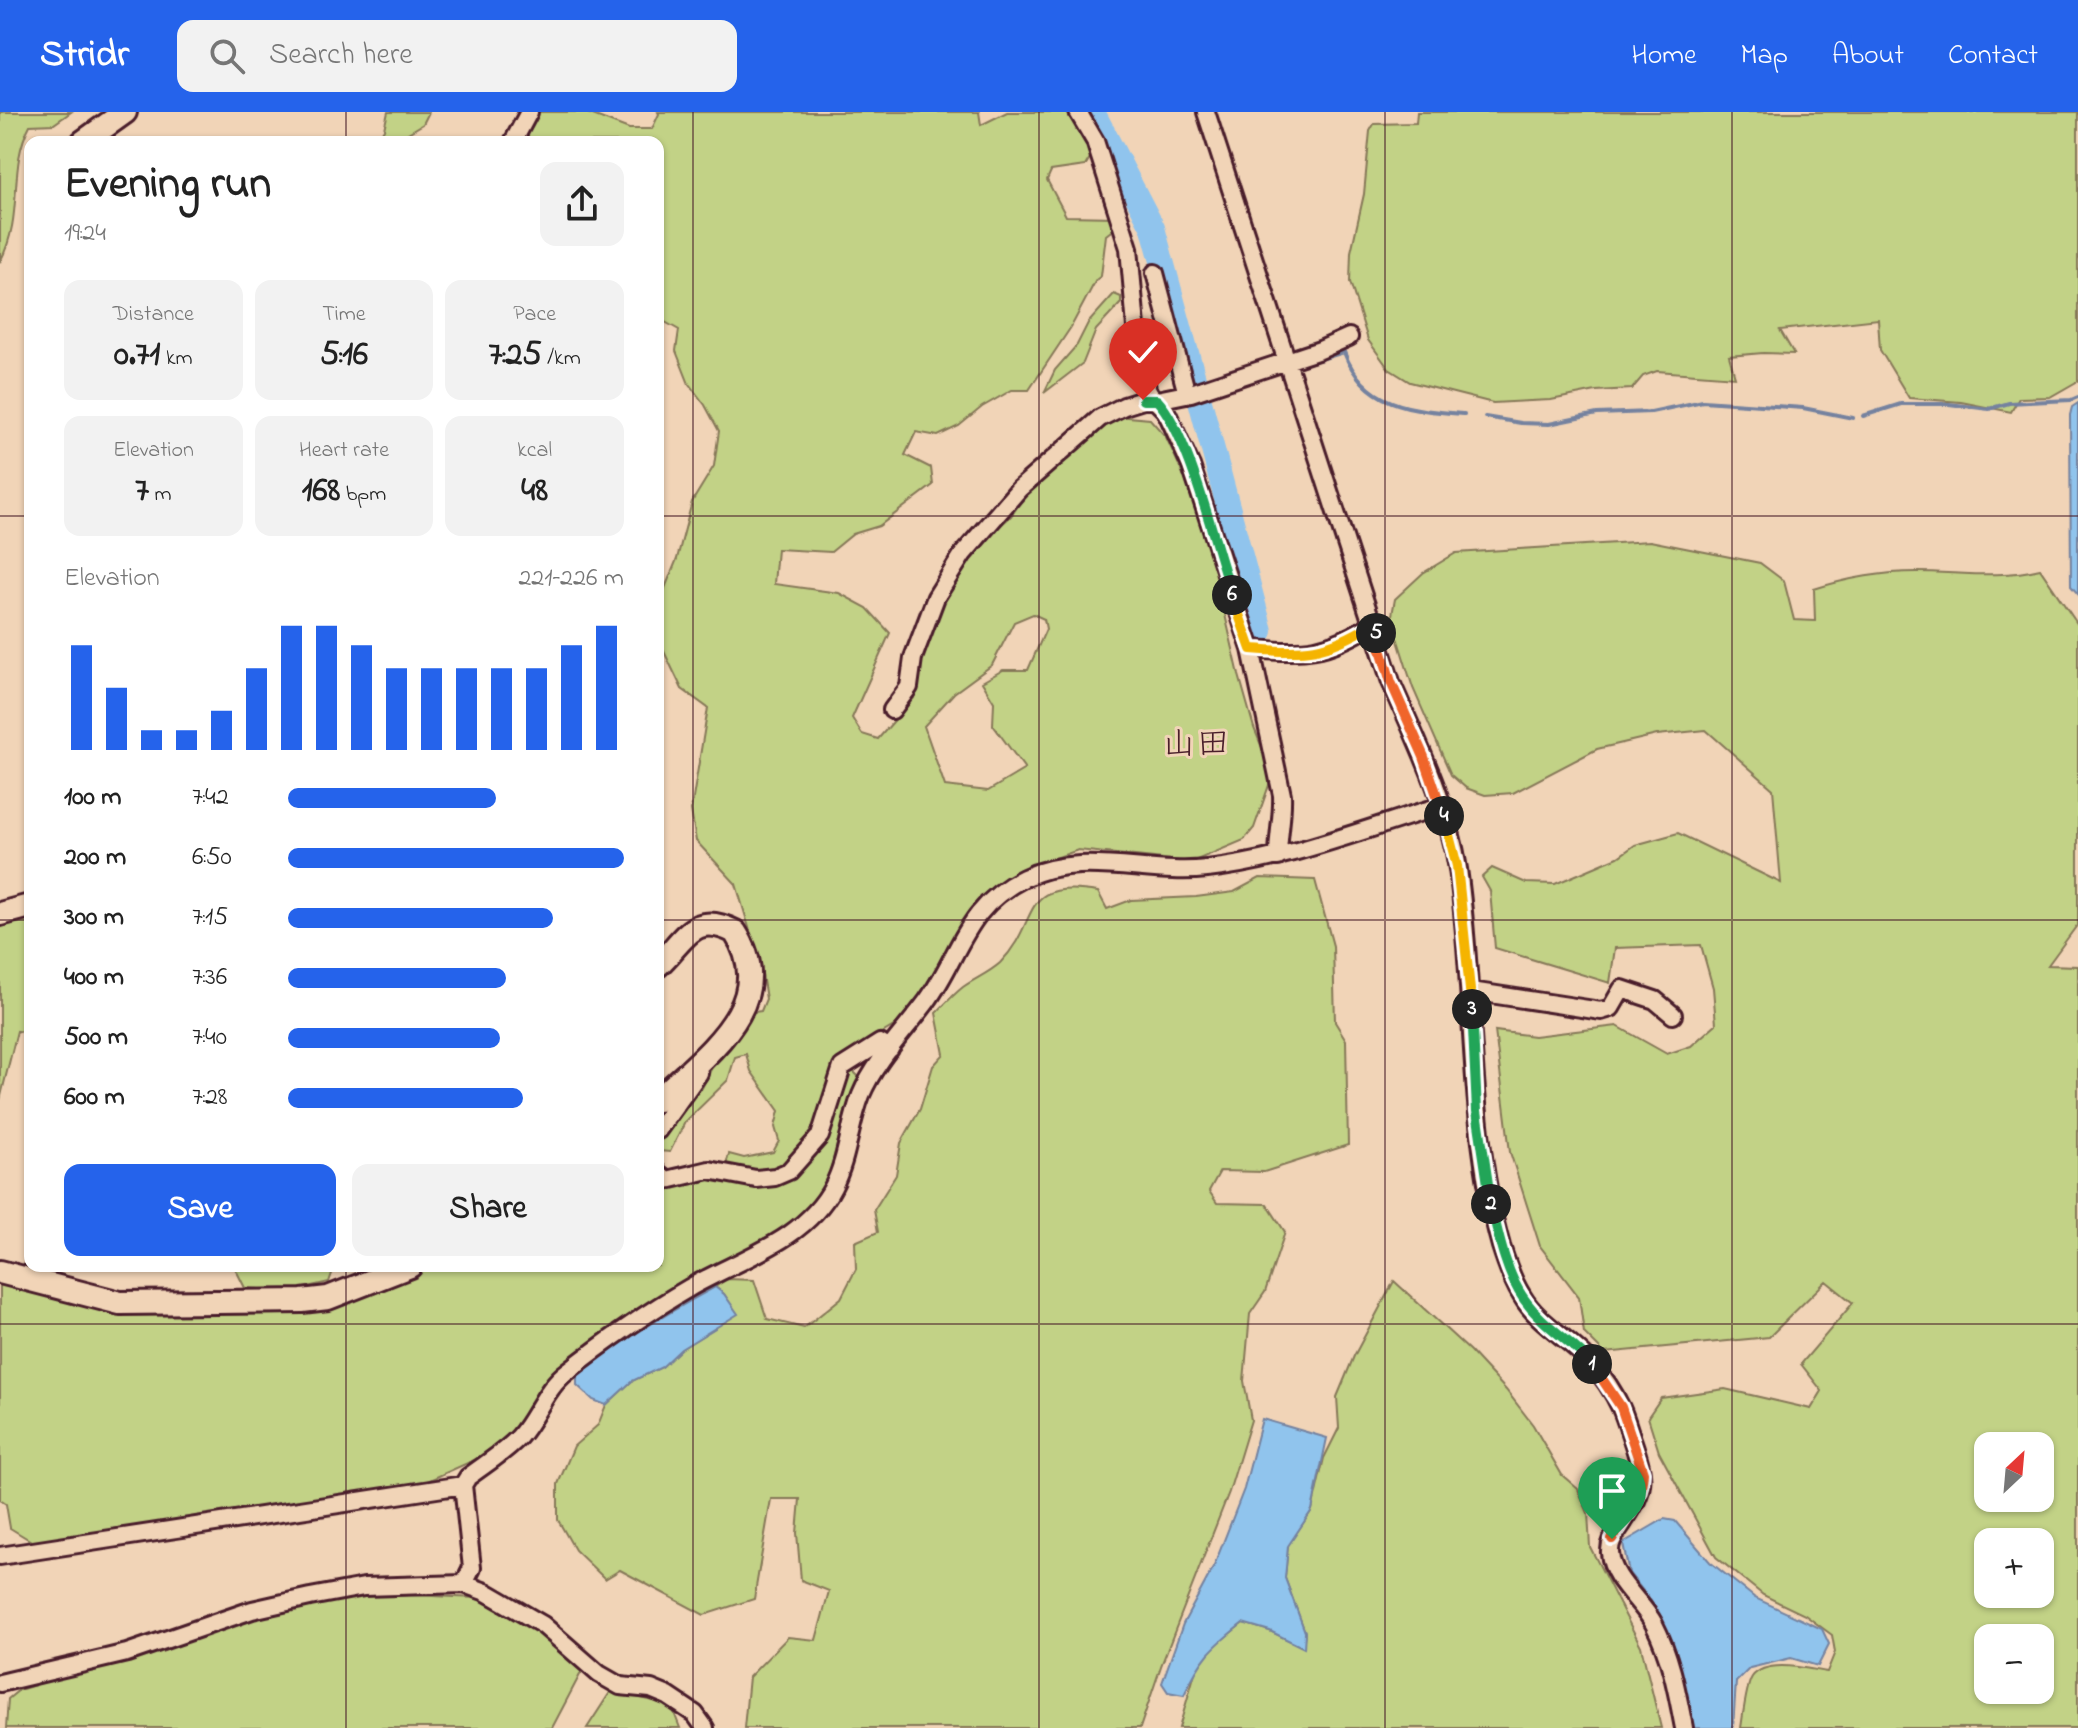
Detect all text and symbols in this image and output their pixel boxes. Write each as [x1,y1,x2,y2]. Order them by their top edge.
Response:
search box [177,20,737,92]
text: Stridr [40,28,129,84]
icon: search [205,34,249,78]
text: Search here [269,34,413,78]
text: Home [1631,36,1697,77]
text: Map [1741,36,1788,77]
text: About [1832,36,1904,77]
text: Contact [1948,36,2038,77]
text: Evening run [64,153,271,217]
button: share [540,162,624,246]
text: 19:24 [64,215,106,253]
text: Distance [113,299,194,331]
text: Time [322,299,366,331]
text: Pace [513,299,556,331]
pin [1109,318,1177,400]
icon: check [1121,330,1165,374]
text: 0.71 [114,331,160,381]
text: 5:16 [320,331,368,381]
text: 7:25 [489,331,542,381]
text: km [160,343,193,375]
text: /km [542,343,581,375]
text: Elevation [113,435,194,467]
text: Heart rate [299,435,389,467]
text: kcal [517,435,552,467]
text: 7 [135,467,149,517]
text: 168 [302,467,340,517]
text: 48 [521,467,548,517]
text: m [149,479,172,511]
text: bpm [340,479,386,511]
text: Elevation [64,560,160,598]
text: 221–226 m [518,560,624,598]
pin: 6 [1212,575,1252,615]
text: 6 [1227,579,1237,611]
pin: 5 [1356,613,1396,653]
text: 5 [1370,617,1382,649]
district label: 山田 [1162,721,1230,771]
text: 100 m [64,779,121,817]
text: 7:42 [192,779,229,817]
pin: 4 [1424,796,1464,836]
text: 4 [1439,800,1449,832]
text: 200 m [64,839,126,877]
text: 6:50 [192,839,232,877]
text: 300 m [64,899,124,937]
text: 7:15 [192,899,228,937]
text: 400 m [64,959,124,997]
text: 7:36 [192,959,227,997]
pin: 3 [1452,989,1492,1029]
text: 3 [1467,993,1477,1025]
text: 500 m [64,1019,128,1057]
text: 7:40 [192,1019,227,1057]
text: 600 m [64,1079,125,1117]
text: 7:28 [192,1079,228,1117]
button: Save [64,1164,336,1256]
button: Share [352,1164,624,1256]
pin: 2 [1471,1184,1511,1224]
text: 2 [1486,1188,1496,1220]
pin: 1 [1572,1344,1612,1384]
text: 1 [1589,1348,1596,1380]
north arrow [1974,1432,2054,1512]
map controls [1974,1432,2054,1704]
pin [1578,1457,1646,1539]
icon: arrive [1590,1469,1634,1513]
button: + [1974,1528,2054,1608]
button: − [1974,1624,2054,1704]

